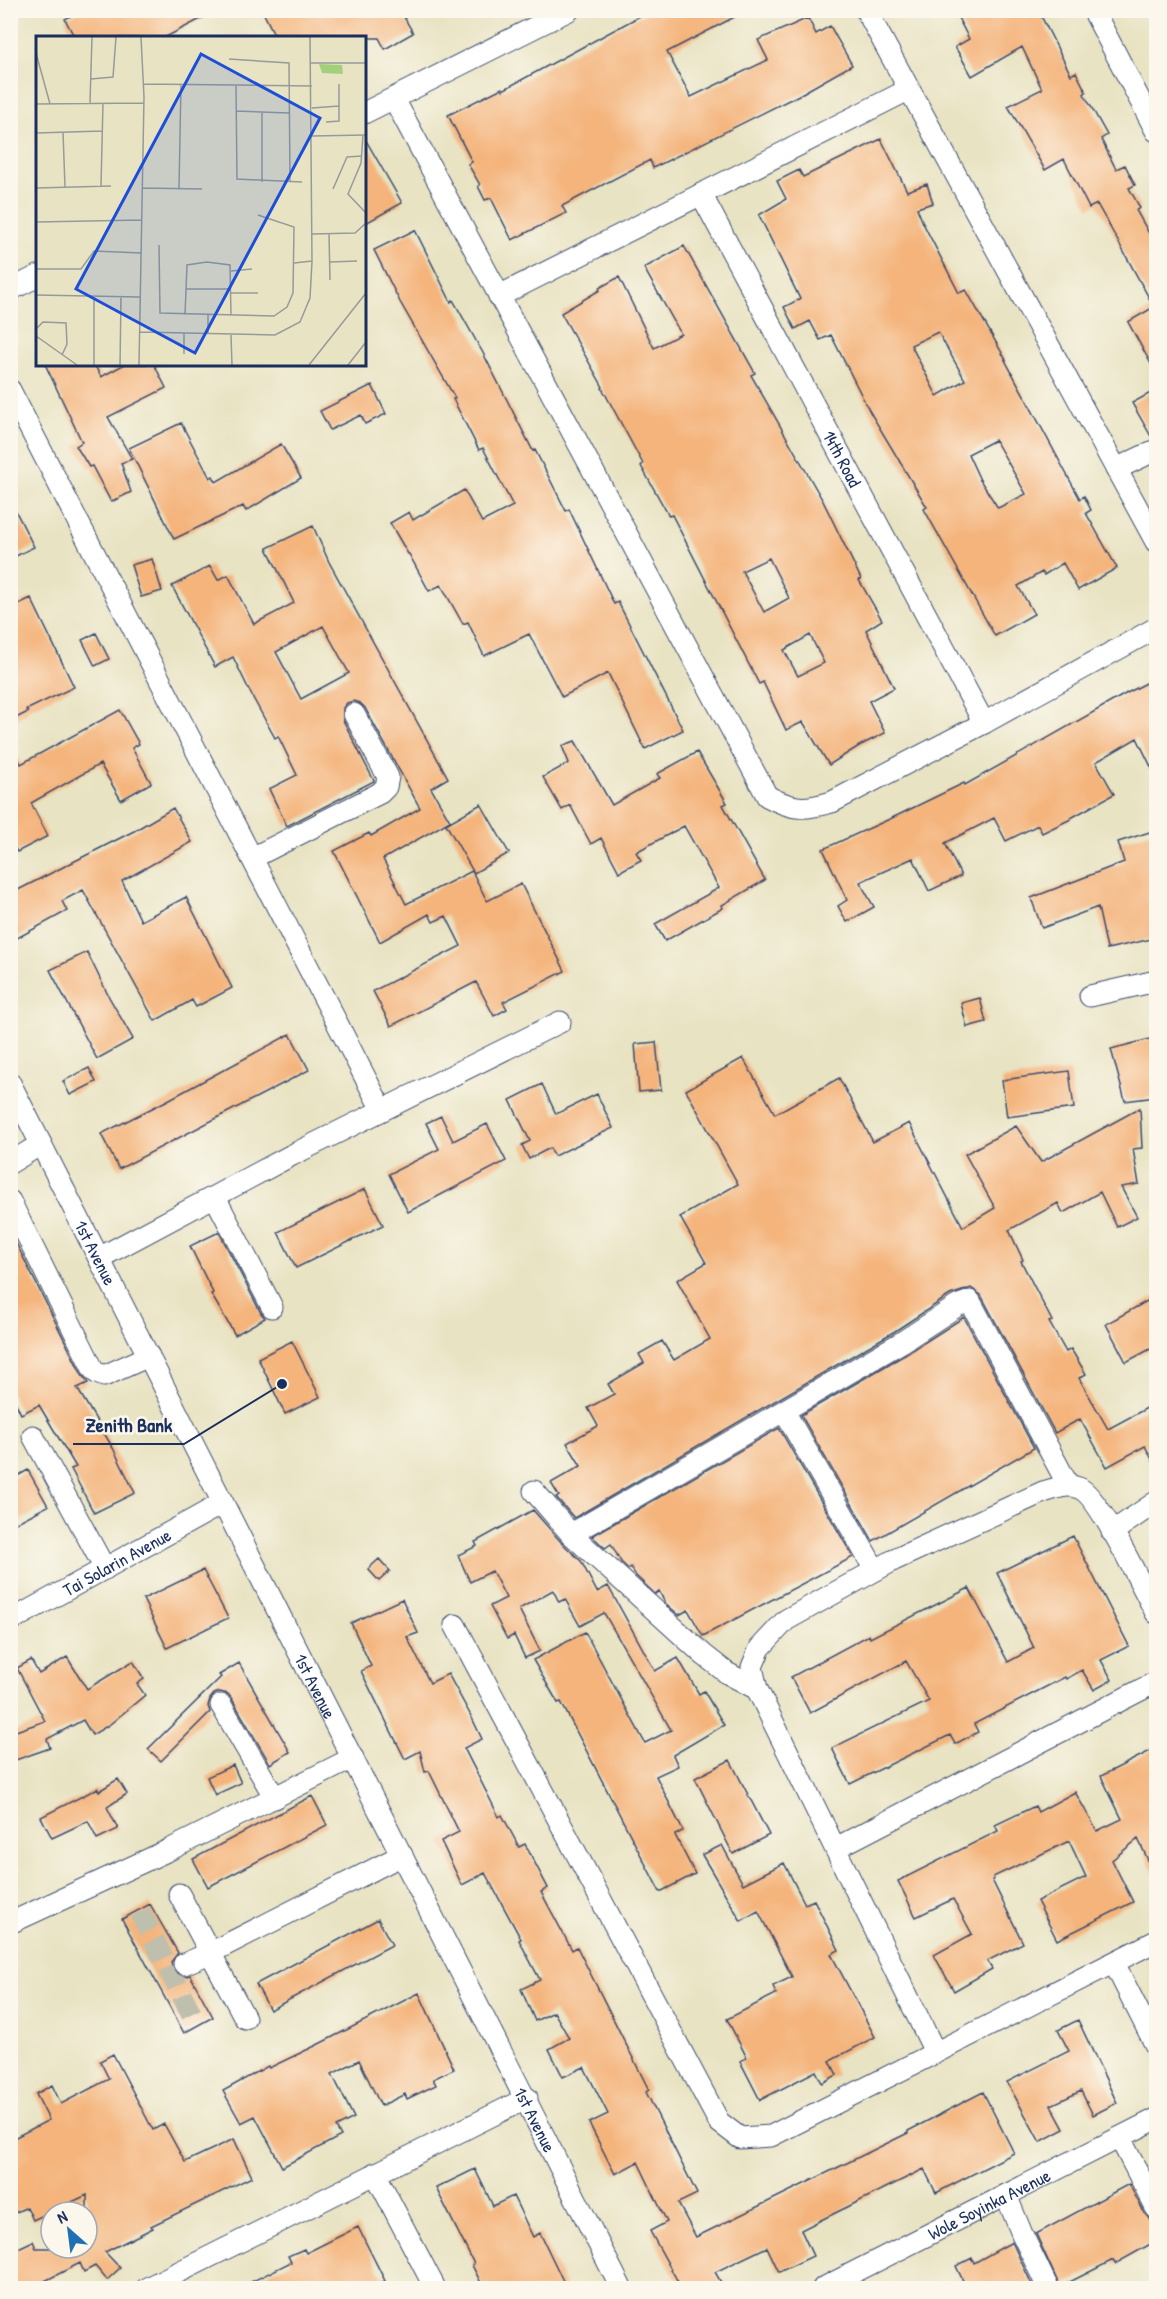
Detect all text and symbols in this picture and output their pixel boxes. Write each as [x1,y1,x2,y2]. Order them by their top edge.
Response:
inset map [36,36,366,366]
street label: 14th Road [817,426,868,491]
street label: 1st Avenue [69,1216,123,1289]
callout: Zenith Bank [73,1406,184,1444]
text: Zenith Bank [86,1411,173,1438]
street label: Tai Solarin Avenue [58,1522,175,1602]
street label: 1st Avenue [289,1649,343,1723]
street label: 1st Avenue [509,2083,562,2156]
street label: Wole Soyinka Avenue [923,2162,1054,2245]
north arrow [39,2200,99,2260]
text: N [53,2205,71,2228]

